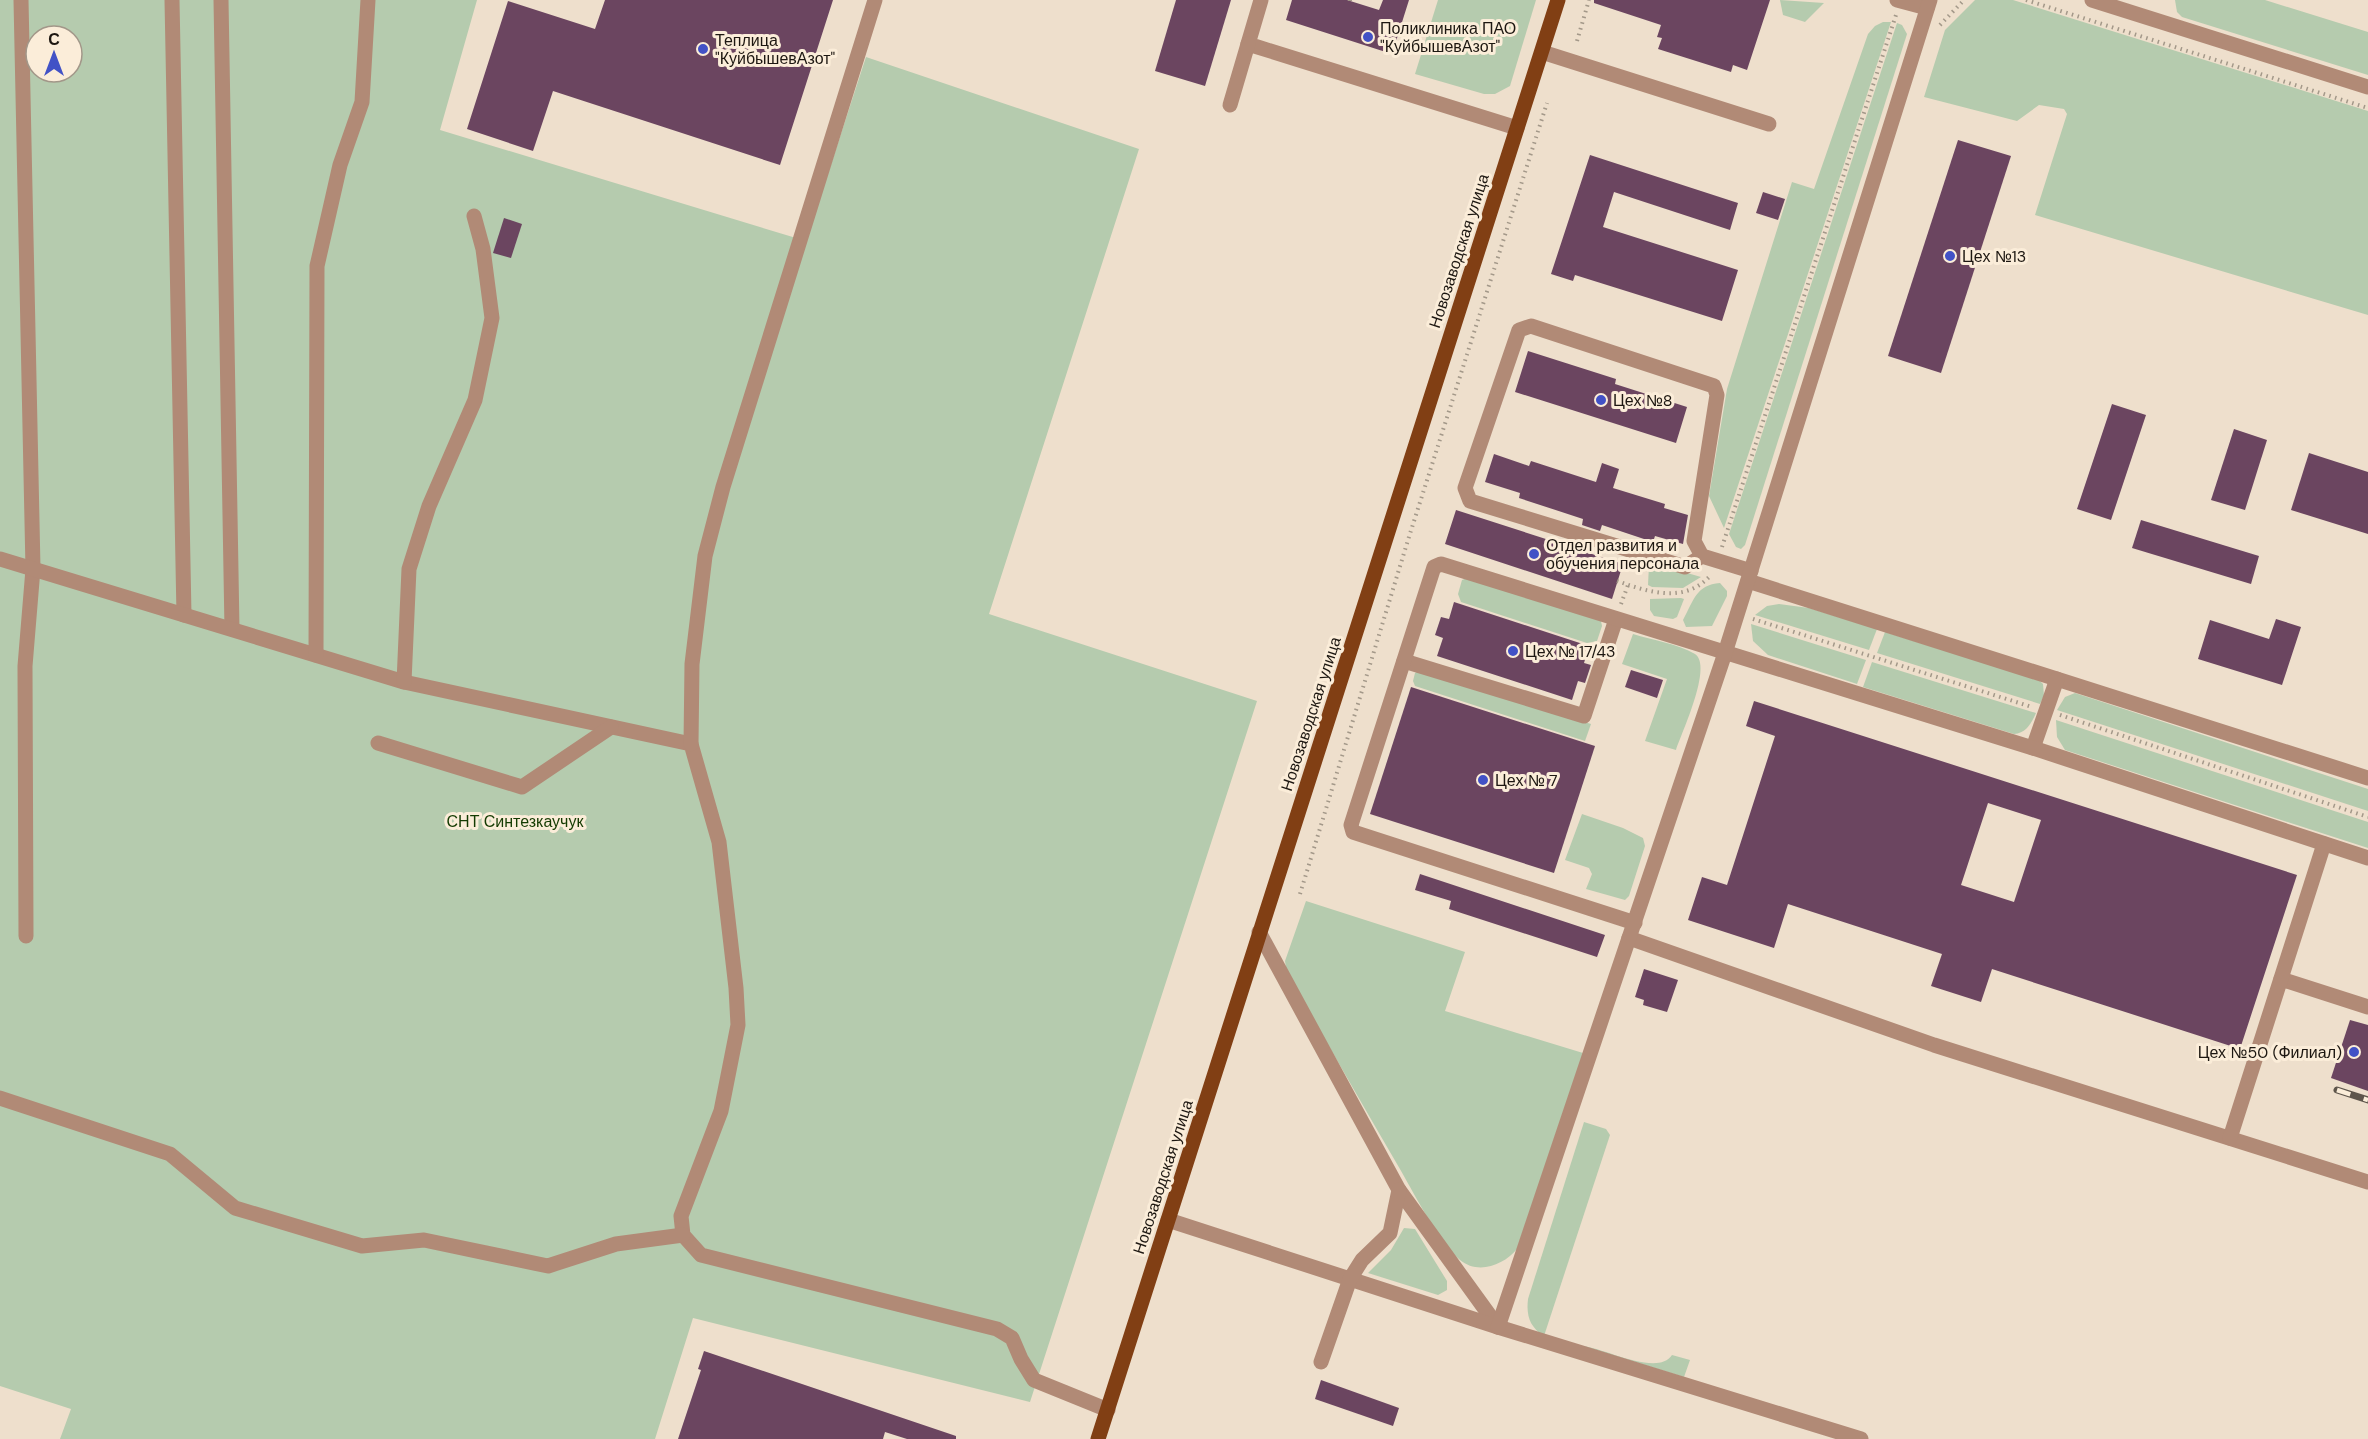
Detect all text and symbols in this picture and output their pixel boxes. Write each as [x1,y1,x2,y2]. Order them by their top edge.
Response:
place label: Поликлиника ПАО "КуйбышевАзот" [1380,18,1516,57]
north arrow [24,24,84,84]
text: С [48,29,60,50]
place label: Теплица "КуйбышевАзот" [715,30,836,69]
marker: Поликлиника ПАО "КуйбышевАзот" [1361,30,1375,44]
marker: Теплица "КуйбышевАзот" [696,42,710,56]
street label: Новозаводская улица [1424,171,1494,331]
place label: Цех №13 [1962,246,2026,267]
marker: Цех №13 [1943,249,1957,263]
place label: Цех №8 [1613,390,1673,411]
marker: Цех №8 [1594,393,1608,407]
place label: Отдел развития и обучения персонала [1546,535,1699,574]
marker: Отдел развития и обучения персонала [1527,547,1541,561]
street label: Новозаводская улица [1276,634,1346,794]
place label: Цех № 17/43 [1525,641,1616,662]
marker: Цех № 17/43 [1506,644,1520,658]
place label: Цех № 7 [1495,770,1558,791]
marker: Цех № 7 [1476,773,1490,787]
park label: СНТ Синтезкаучук [447,811,584,832]
place label: Цех №50 (Филиал) [2198,1042,2342,1063]
marker: Цех №50 (Филиал) [2347,1045,2361,1059]
street label: Новозаводская улица [1128,1097,1198,1257]

